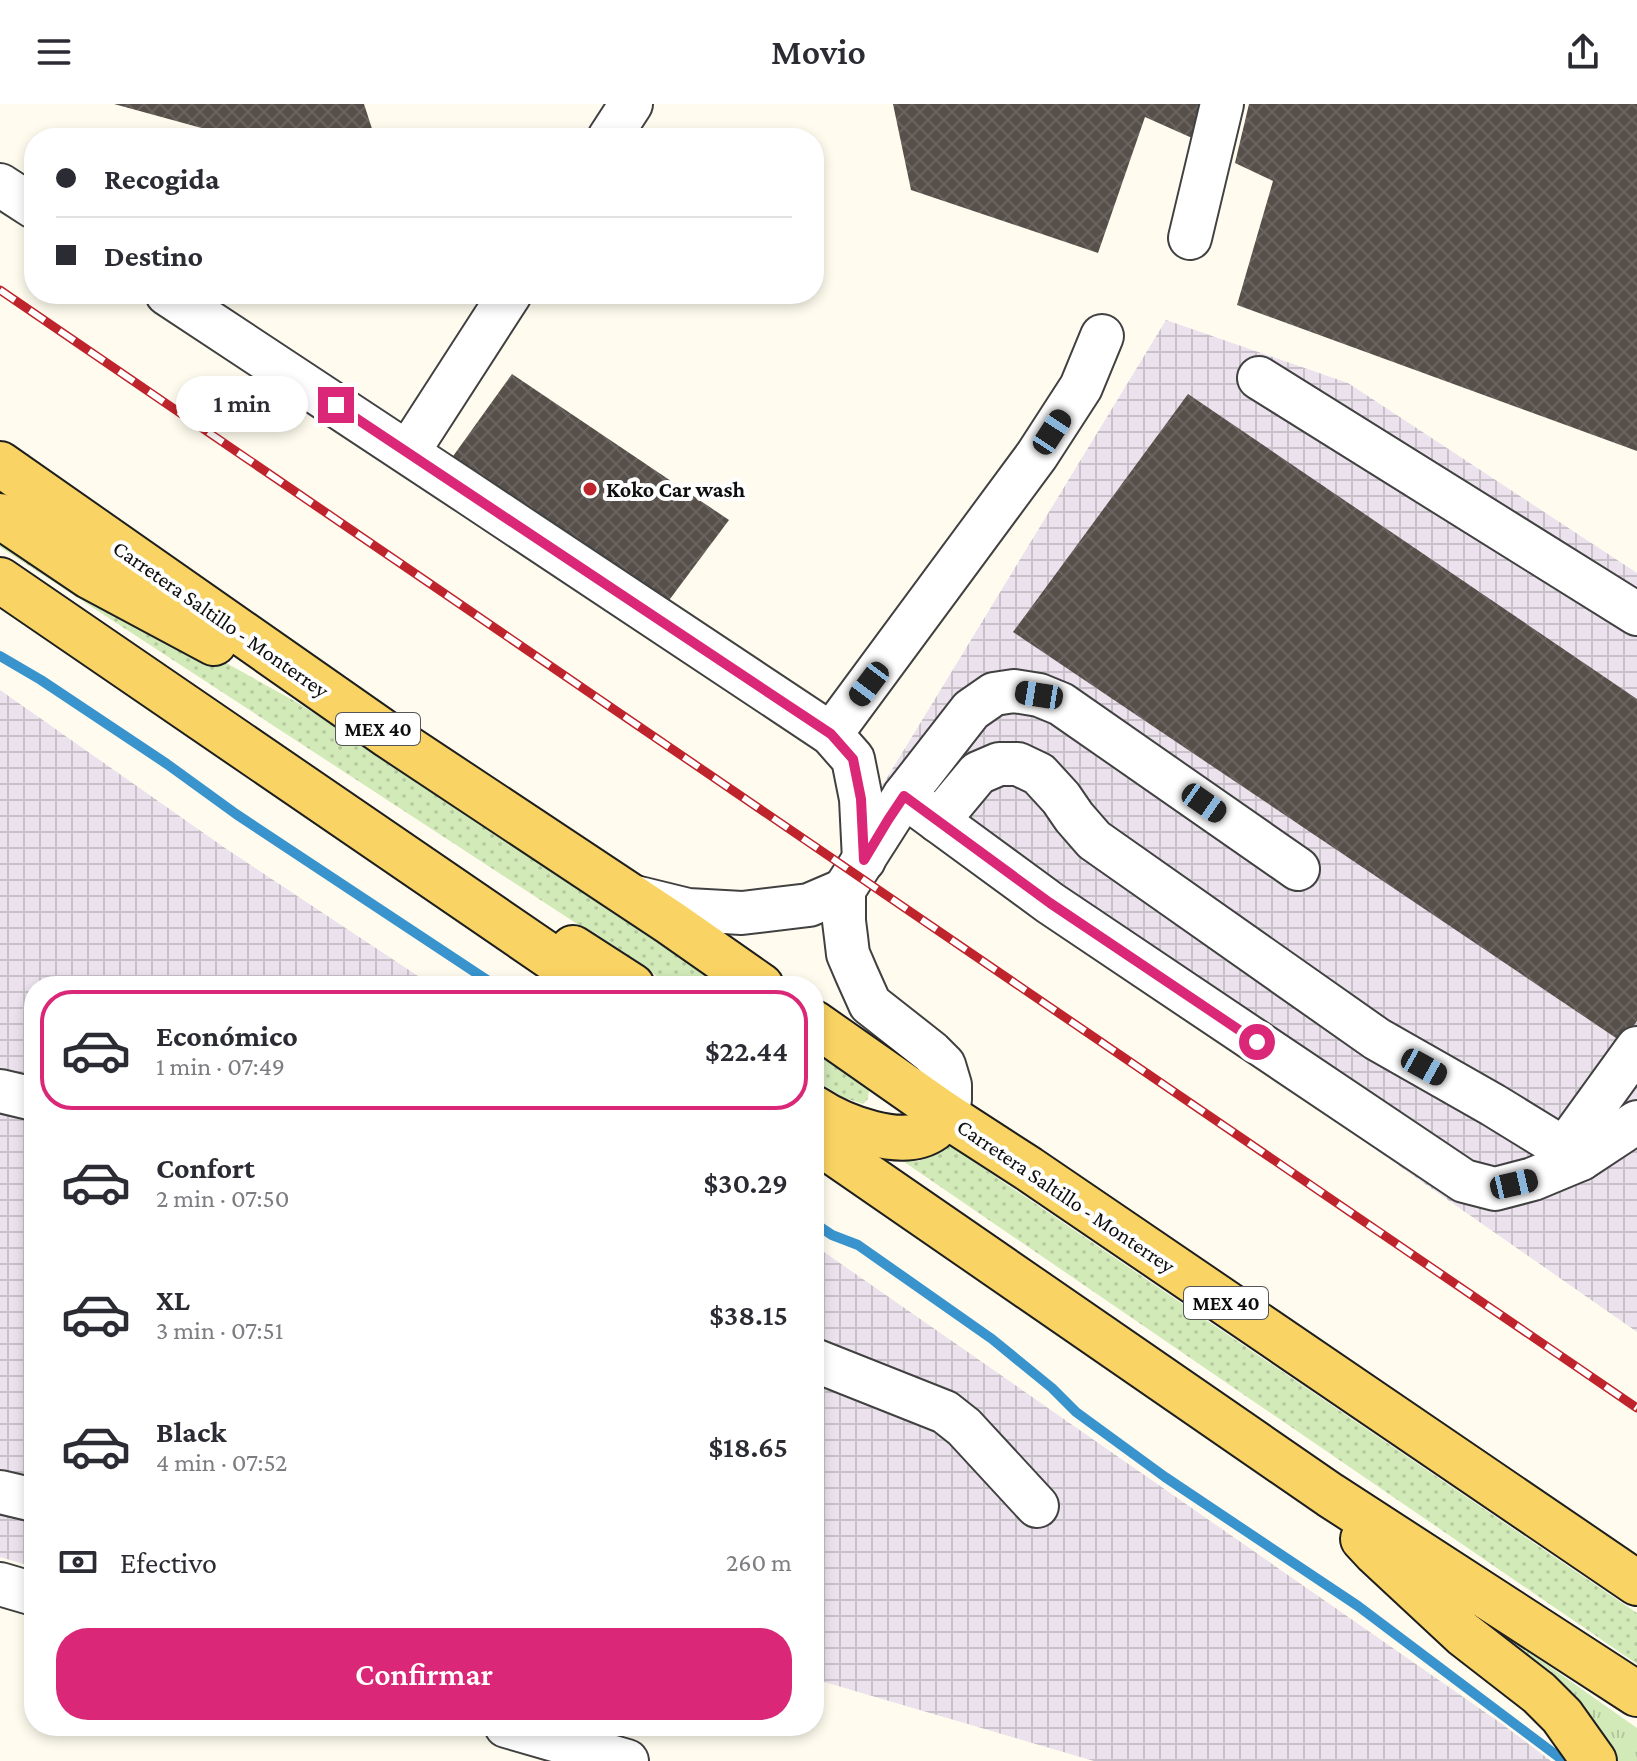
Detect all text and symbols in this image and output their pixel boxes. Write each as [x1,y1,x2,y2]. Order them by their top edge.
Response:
icon: menu [32,30,76,74]
icon: share [1561,30,1605,74]
text: Movio [771,32,866,72]
text: Recogida [104,162,220,195]
text: Destino [104,239,203,272]
callout: 1 min [176,377,308,433]
route end [318,387,354,423]
text: 1 min [213,389,271,418]
car [1029,405,1075,459]
place label: Koko Car wash [606,477,745,502]
marker: Koko Car wash [581,480,599,498]
street label: Carretera Saltillo - Monterrey [109,535,334,703]
car [845,658,893,710]
car [1013,679,1065,711]
road number: MEX 40 [336,713,420,745]
car [1177,779,1231,827]
icon: car [60,1014,132,1086]
text: Económico [156,1019,298,1052]
route start [1239,1024,1275,1060]
text: $22.44 [705,1034,788,1067]
car [1397,1045,1451,1089]
text: 1 min · 07:49 [156,1052,285,1081]
street label: Carretera Saltillo - Monterrey [952,1114,1180,1279]
icon: car [60,1146,132,1218]
text: Confort [156,1151,255,1184]
text: $30.29 [703,1166,788,1199]
car [1488,1167,1540,1201]
text: 2 min · 07:50 [156,1184,290,1213]
icon: car [60,1278,132,1350]
text: XL [156,1283,190,1316]
road number: MEX 40 [1184,1287,1268,1319]
text: $38.15 [709,1298,788,1331]
text: 3 min · 07:51 [156,1316,283,1345]
icon: car [60,1410,132,1482]
text: Black [156,1415,227,1448]
text: $18.65 [708,1430,788,1463]
text: 4 min · 07:52 [156,1448,287,1477]
icon: cash [56,1540,100,1584]
text: Efectivo [120,1546,217,1579]
text: 260 m [726,1548,792,1577]
button: Confirmar [56,1628,792,1720]

